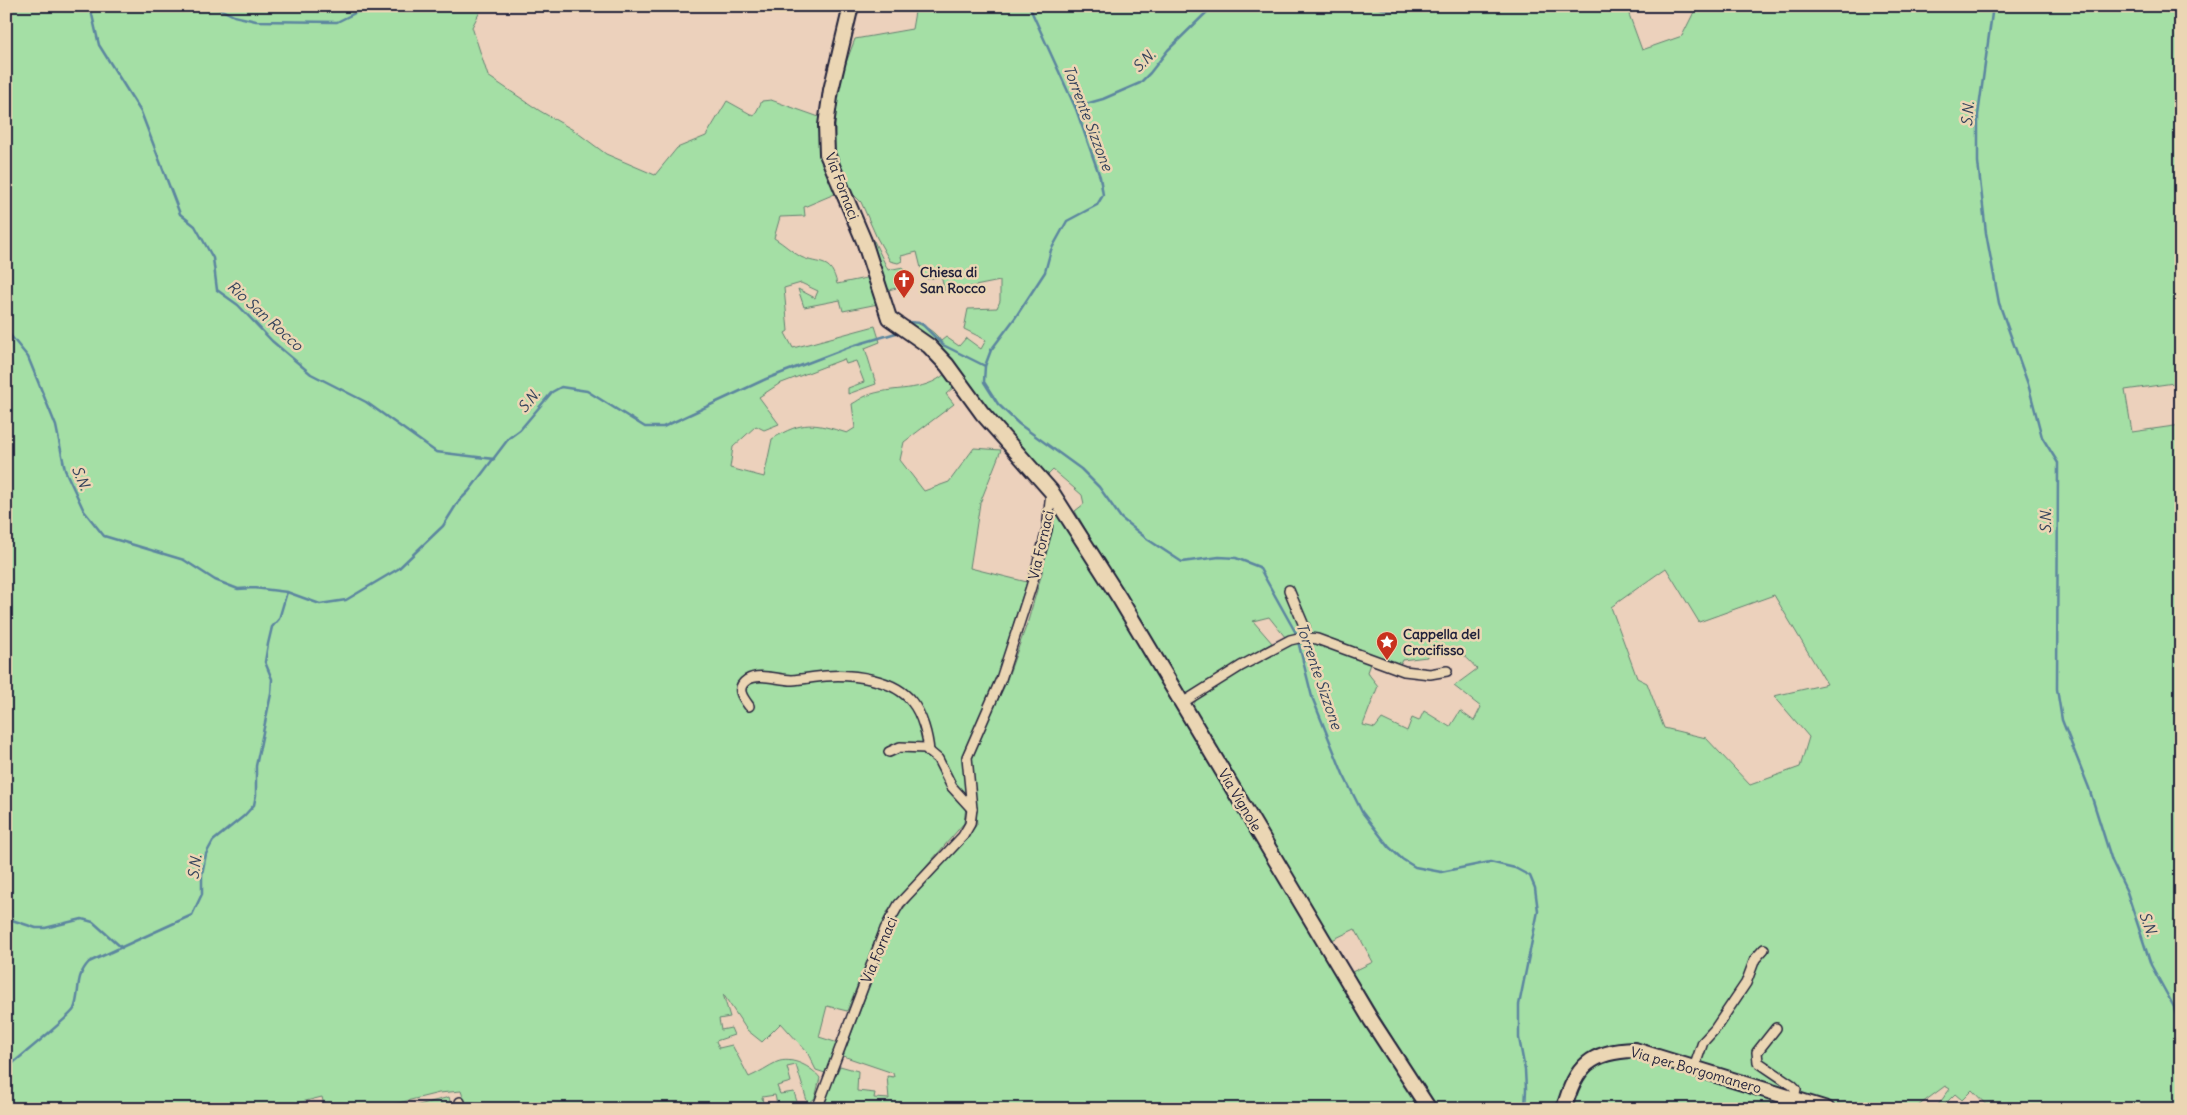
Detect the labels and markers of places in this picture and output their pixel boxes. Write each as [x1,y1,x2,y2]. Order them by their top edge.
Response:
place label: Chiesa di San Rocco [920,263,986,297]
church icon: Chiesa di San Rocco [892,268,916,299]
place label: Cappella del Crocifisso [1403,625,1480,659]
place icon: Cappella del Crocifisso [1375,630,1399,661]

